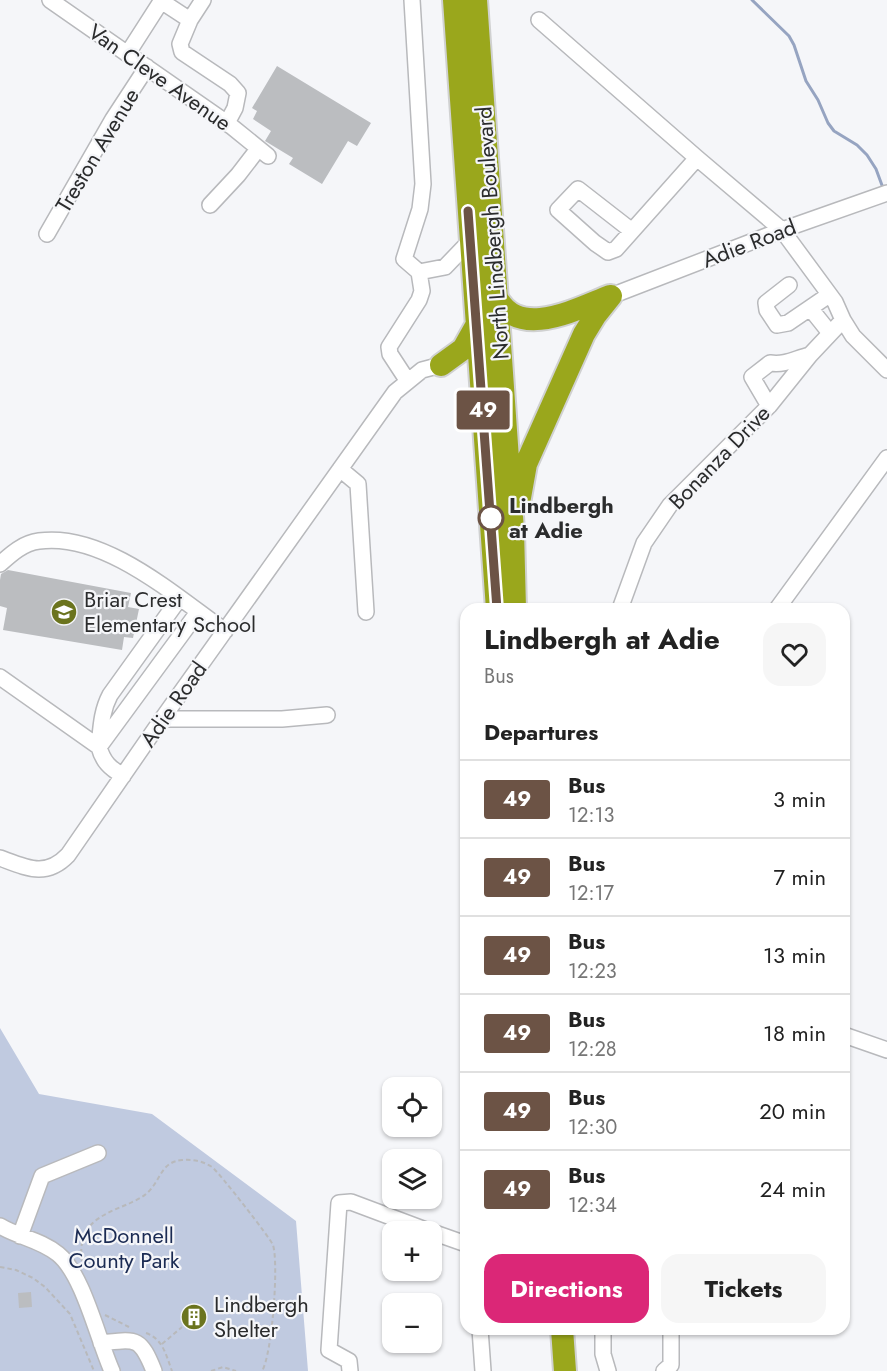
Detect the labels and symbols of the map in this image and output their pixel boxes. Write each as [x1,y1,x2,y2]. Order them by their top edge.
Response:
street label: Van Cleve Avenue [82,16,238,138]
street label: Treston Avenue [47,82,147,218]
street label: North Lindbergh Boulevard [467,105,517,361]
street label: Adie Road [697,210,801,276]
line badge: 49 [456,390,510,430]
street label: Bonanza Drive [661,398,777,516]
place label: Lindbergh at Adie [509,489,614,546]
marker: Lindbergh at Adie [478,505,504,531]
place label: Briar Crest Elementary School [84,583,256,640]
school or university icon: Briar Crest Elementary School [49,597,79,627]
street label: Adie Road [132,655,214,753]
park label: McDonnell County Park [69,1219,180,1276]
place label: Lindbergh Shelter [214,1288,309,1345]
building icon: Lindbergh Shelter [179,1302,209,1332]

